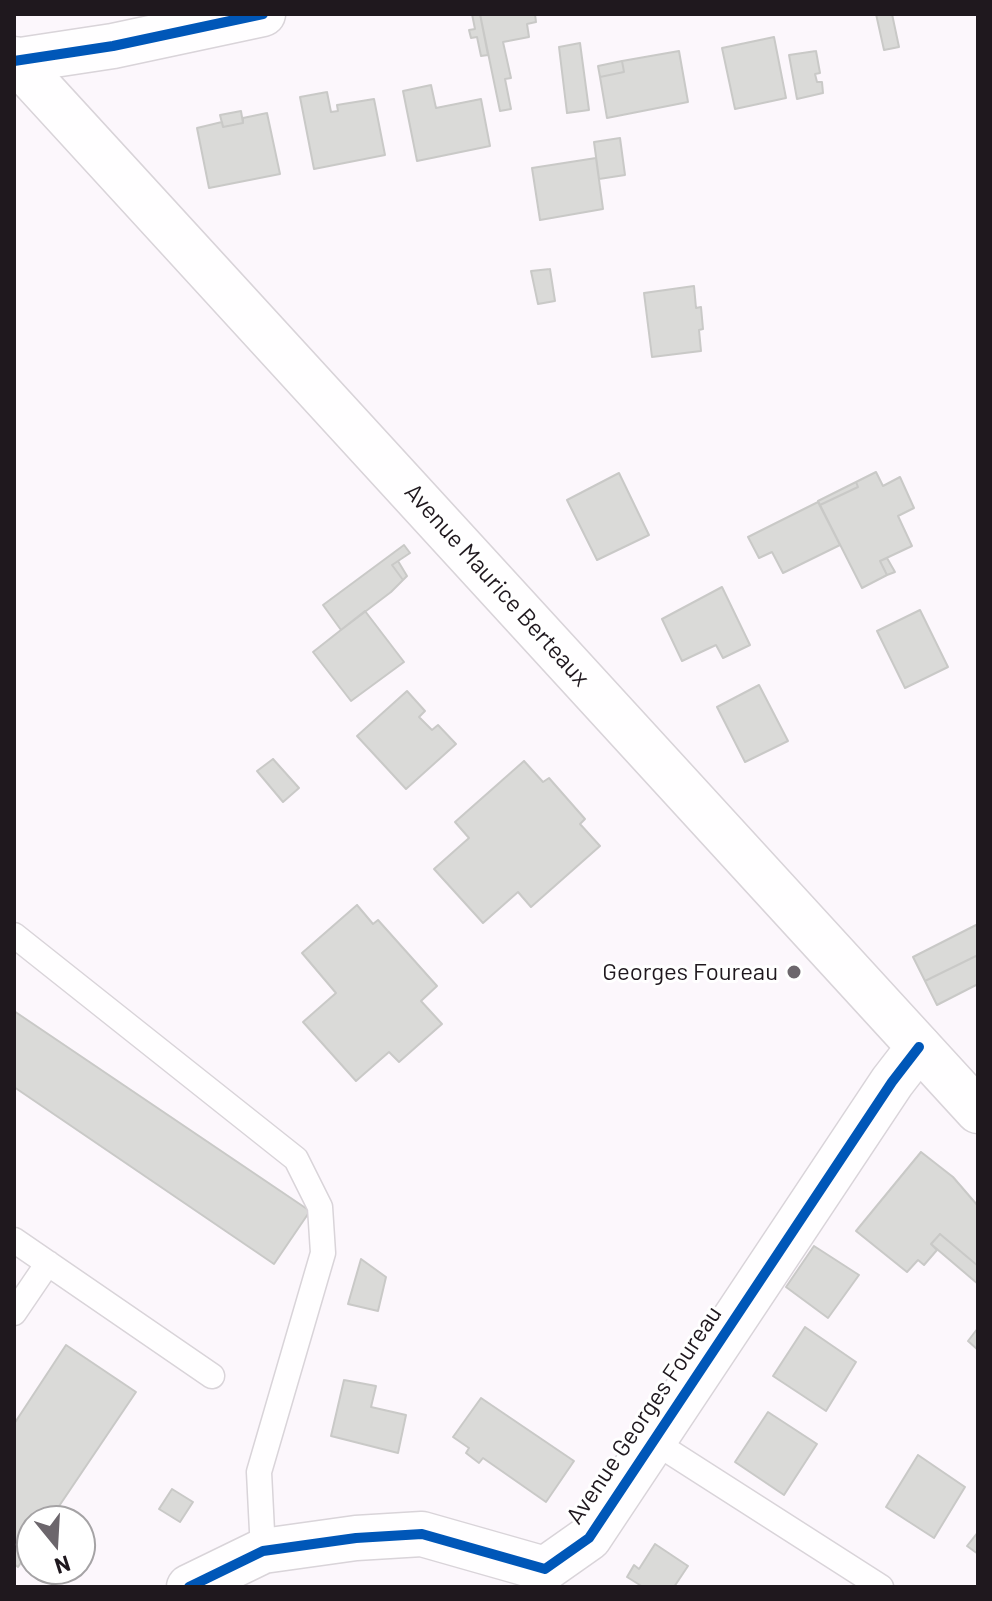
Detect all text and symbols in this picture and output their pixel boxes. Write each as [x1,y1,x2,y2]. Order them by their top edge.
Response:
street label: Avenue Maurice Berteaux [398,478,596,692]
place label: Georges Foureau [602,958,778,986]
marker: Georges Foureau [785,963,803,981]
street label: Avenue Georges Foureau [560,1300,728,1530]
north arrow [16,1505,96,1585]
text: N [52,1551,74,1581]

